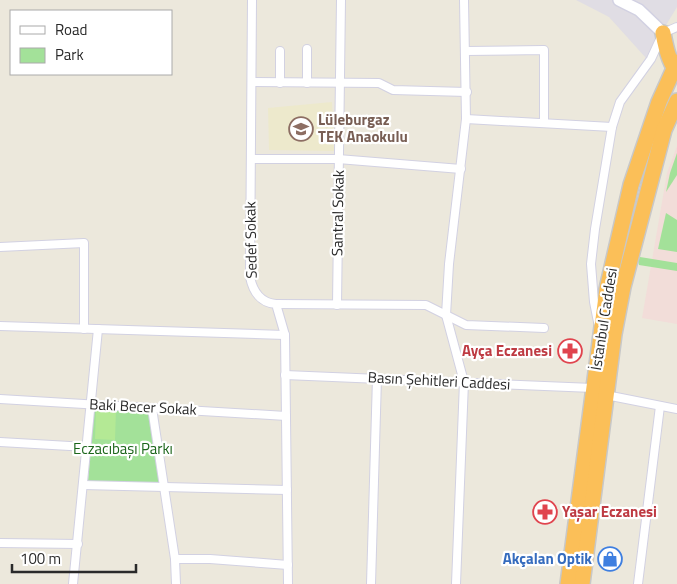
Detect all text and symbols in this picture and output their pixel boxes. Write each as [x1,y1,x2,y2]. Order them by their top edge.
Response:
legend [10,10,172,75]
text: Road [55,18,87,41]
text: Park [55,43,84,66]
place label: Lüleburgaz TEK Anaokulu [318,108,408,148]
school or university icon: Lüleburgaz TEK Anaokulu [288,116,314,142]
street label: Santral Sokak [325,170,350,256]
street label: Sedef Sokak [238,201,263,279]
street label: İstanbul Caddesi [584,266,623,372]
pharmacy icon: Ayça Eczanesi [557,338,583,364]
place label: Ayça Eczanesi [462,339,552,362]
street label: Basın Şehitleri Caddesi [367,365,511,396]
street label: Baki Becer Sokak [89,392,197,421]
park label: Eczacıbaşı Parkı [73,437,173,460]
pharmacy icon: Yaşar Eczanesi [532,499,558,525]
place label: Yaşar Eczanesi [562,500,657,523]
scale bar [12,542,136,574]
shop icon: Akçalan Optik [597,546,623,572]
text: 100 m [20,547,61,570]
place label: Akçalan Optik [503,547,592,570]

